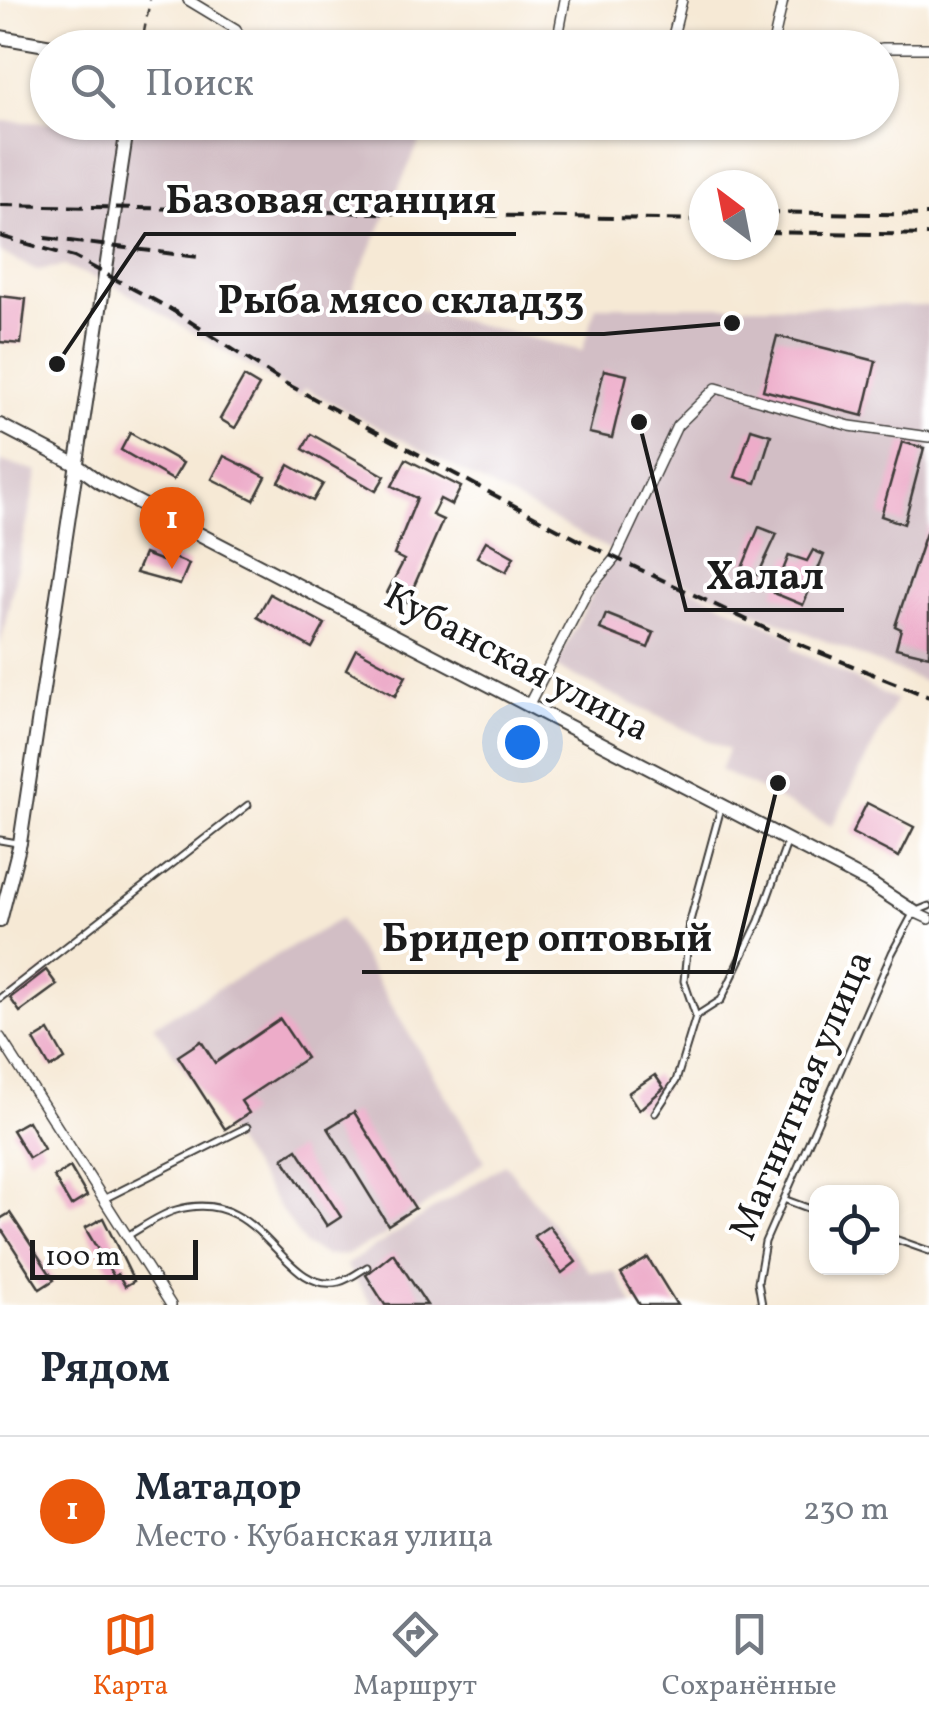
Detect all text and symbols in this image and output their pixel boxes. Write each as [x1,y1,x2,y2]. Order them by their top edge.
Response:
search box [30,30,899,140]
icon: search [65,58,120,113]
text: Поиск [145,59,254,112]
callout: Базовая станция [145,164,516,234]
north arrow [689,170,779,260]
text: Базовая станция [166,175,496,231]
callout: Рыба мясо склад33 [197,264,604,334]
text: Рыба мясо склад33 [218,275,584,331]
pin: 1 [140,486,204,569]
callout: Халал [686,540,844,610]
text: Халал [706,551,824,607]
street label: Кубанская улица [374,572,658,756]
your location [497,717,548,768]
callout: Бридер оптовый [362,902,732,972]
text: Бридер оптовый [382,913,712,969]
street label: Магнитная улица [718,943,888,1249]
map controls [809,1185,899,1275]
button: locate [809,1185,899,1275]
scale bar [30,1235,198,1280]
text: 100 m [45,1238,120,1277]
text: Рядом [40,1341,170,1400]
text: Матадор [135,1463,302,1516]
text: 1 [66,1489,79,1533]
text: 230 m [803,1489,889,1533]
text: Место · Кубанская улица [135,1516,494,1560]
tab: Карта [92,1607,168,1706]
tab: Маршрут [353,1607,477,1706]
tab: Сохранённые [662,1607,837,1706]

